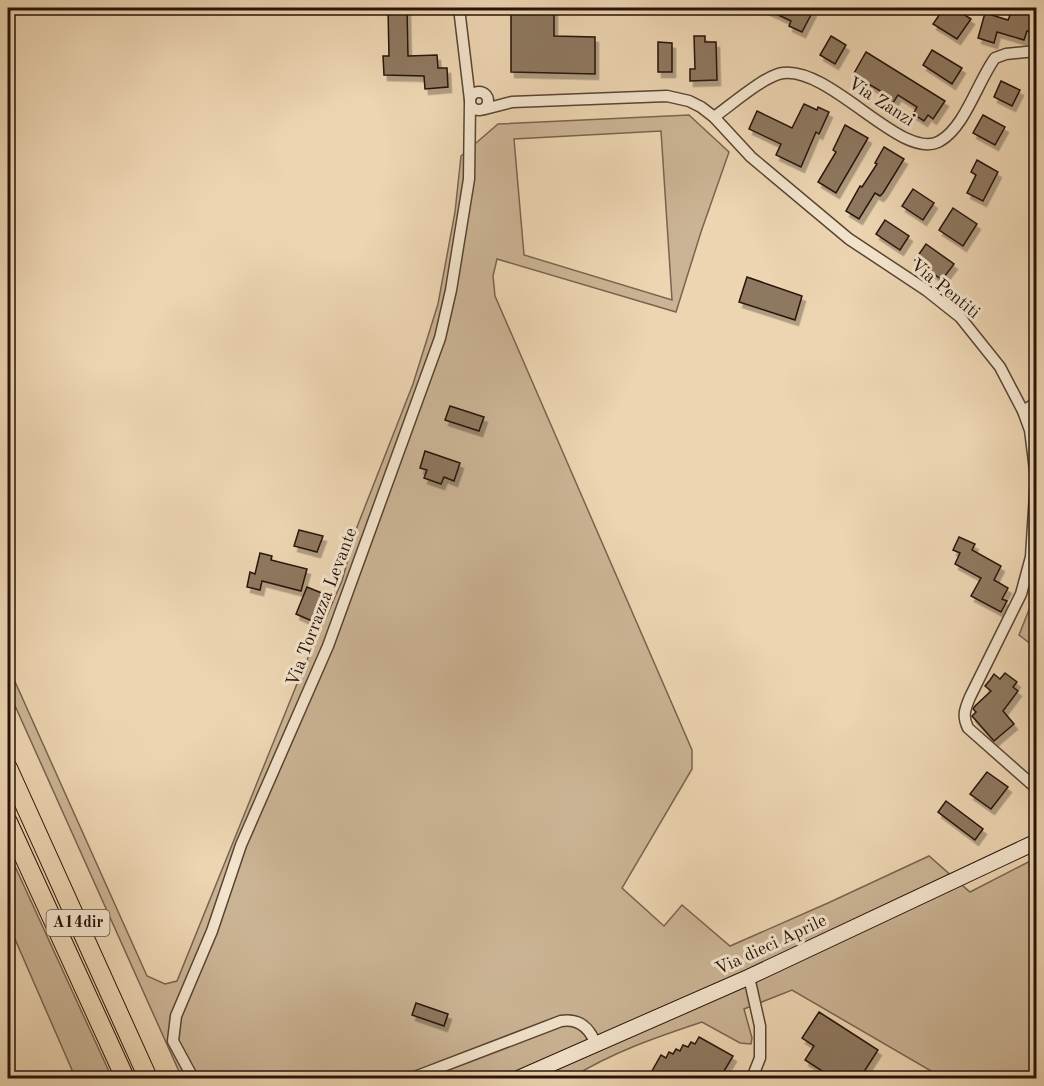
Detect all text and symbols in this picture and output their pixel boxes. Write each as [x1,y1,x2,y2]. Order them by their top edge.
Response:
street label: Via Zanzi [845,74,917,130]
street label: Via Pentiti [907,256,983,322]
street label: Via Torrazza Levante [283,525,361,689]
road number: A14dir [46,910,110,936]
street label: Via dieci Aprile [713,911,829,979]

